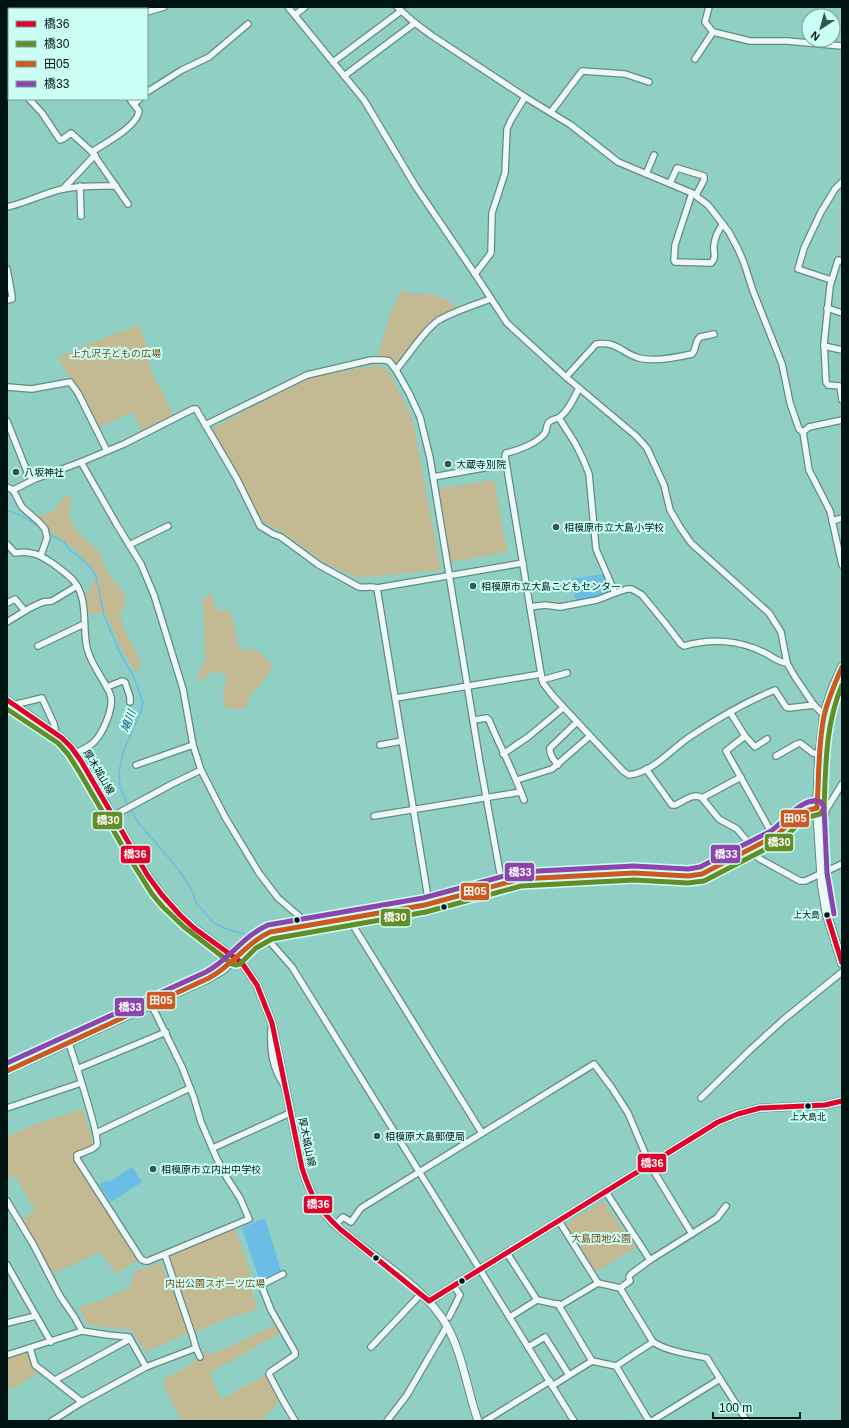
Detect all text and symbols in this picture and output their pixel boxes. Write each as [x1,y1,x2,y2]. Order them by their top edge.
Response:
legend [8,8,148,100]
north arrow [801,8,841,48]
text: 橋36 [44,17,70,31]
text: N [808,29,822,43]
text: 橋30 [44,37,70,51]
text: 田05 [44,57,70,71]
text: 橋33 [44,77,70,91]
park label: 上九沢子どもの広場 [71,348,161,359]
marker: 大蔵寺別院 [443,459,453,469]
place label: 大蔵寺別院 [456,459,506,470]
marker: 八坂神社 [11,467,21,477]
place label: 八坂神社 [24,467,64,478]
marker: 相模原市立大島小学校 [551,522,561,532]
place label: 相模原市立大島小学校 [564,522,664,533]
marker: 相模原市立大島こどもセンター [468,581,478,591]
place label: 相模原市立大島こどもセンター [481,581,621,592]
water label: 鳩川 [119,708,138,733]
street label: 厚木城山線 [81,748,117,796]
line badge: 田05 [780,809,810,828]
line badge: 橋30 [92,811,123,830]
text: 田05 [783,812,807,824]
text: 橋30 [96,814,120,826]
line badge: 橋30 [764,833,794,852]
text: 橋30 [767,836,791,848]
line badge: 橋33 [710,844,741,864]
line badge: 橋36 [120,845,151,864]
text: 橋36 [123,848,147,860]
text: 橋33 [714,848,738,860]
line badge: 橋33 [504,862,535,882]
text: 橋33 [508,866,532,878]
line badge: 田05 [460,882,490,901]
text: 田05 [463,885,487,897]
unlabelled marker [439,902,449,912]
line badge: 橋30 [380,908,411,927]
place label: 上大島 [793,910,820,920]
marker: 上大島 [822,910,832,920]
text: 橋30 [383,911,407,923]
unlabelled marker [292,915,302,925]
line badge: 田05 [146,991,176,1010]
text: 田05 [149,994,173,1006]
line badge: 橋33 [114,997,145,1017]
text: 橋33 [118,1001,142,1013]
marker: 上大島北 [803,1101,813,1111]
place label: 上大島北 [790,1112,826,1122]
street label: 厚木城山線 [296,1116,318,1168]
marker: 相模原大島郵便局 [372,1131,382,1141]
place label: 相模原大島郵便局 [385,1131,465,1142]
line badge: 橋36 [637,1153,667,1173]
text: 橋36 [640,1157,664,1169]
marker: 相模原市立内出中学校 [148,1164,158,1174]
place label: 相模原市立内出中学校 [161,1164,261,1175]
line badge: 橋36 [303,1195,333,1214]
text: 橋36 [306,1198,330,1210]
park label: 大島団地公園 [571,1233,631,1244]
unlabelled marker [371,1253,381,1263]
unlabelled marker [457,1276,467,1286]
park label: 内出公園スポーツ広場 [165,1278,265,1289]
scale bar [713,1394,800,1420]
text: 100 m [719,1401,752,1415]

